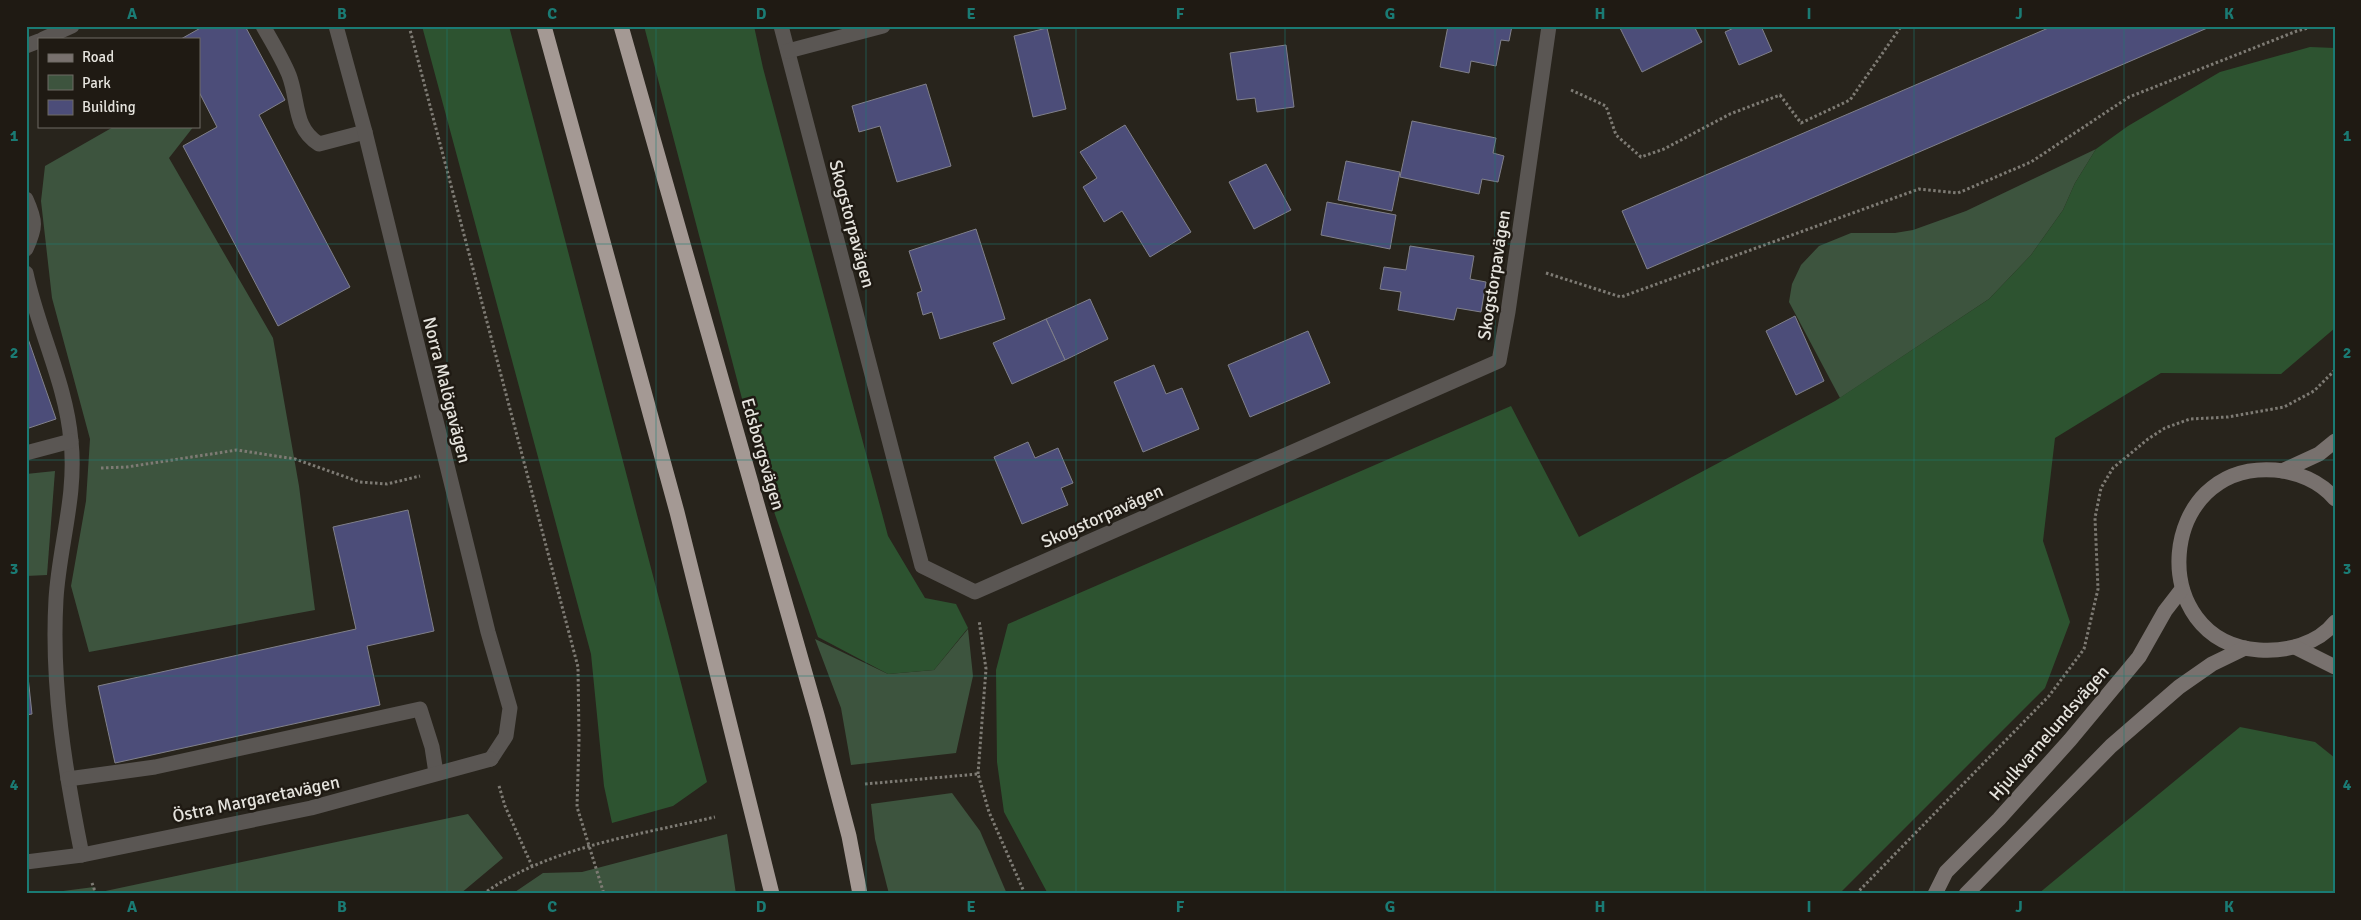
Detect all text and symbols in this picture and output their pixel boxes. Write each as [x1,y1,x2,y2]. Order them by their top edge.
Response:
text: A [127,4,138,24]
text: B [337,4,347,24]
text: C [547,4,557,24]
text: D [756,4,767,24]
text: E [966,4,976,24]
text: F [1176,4,1185,24]
text: G [1385,4,1395,24]
text: H [1595,4,1605,24]
text: I [1806,4,1812,24]
text: J [2015,4,2023,24]
text: K [2224,4,2234,24]
legend [38,38,200,128]
text: Road [82,48,114,66]
text: Park [82,74,111,92]
text: Building [82,98,136,116]
text: 1 [10,126,19,146]
text: 1 [2343,126,2352,146]
street label: Skogstorpavägen [824,158,880,290]
street label: Skogstorpavägen [1473,208,1515,342]
street label: Norra Malögavägen [418,315,476,465]
text: 2 [10,343,18,363]
text: 2 [2343,343,2351,363]
street label: Edsborgsvägen [736,395,790,513]
street label: Skogstorpavägen [1037,479,1167,553]
text: 3 [10,559,18,579]
text: 3 [2343,559,2351,579]
street label: Hjulkvarnelundsvägen [1984,661,2114,805]
street label: Östra Margaretavägen [170,771,342,827]
text: 4 [10,775,19,795]
text: 4 [2343,775,2352,795]
text: A [127,897,138,917]
text: B [337,897,347,917]
text: C [547,897,557,917]
text: D [756,897,767,917]
text: E [966,897,976,917]
text: F [1176,897,1185,917]
text: G [1385,897,1395,917]
text: H [1595,897,1605,917]
text: I [1806,897,1812,917]
text: J [2015,897,2023,917]
text: K [2224,897,2234,917]

